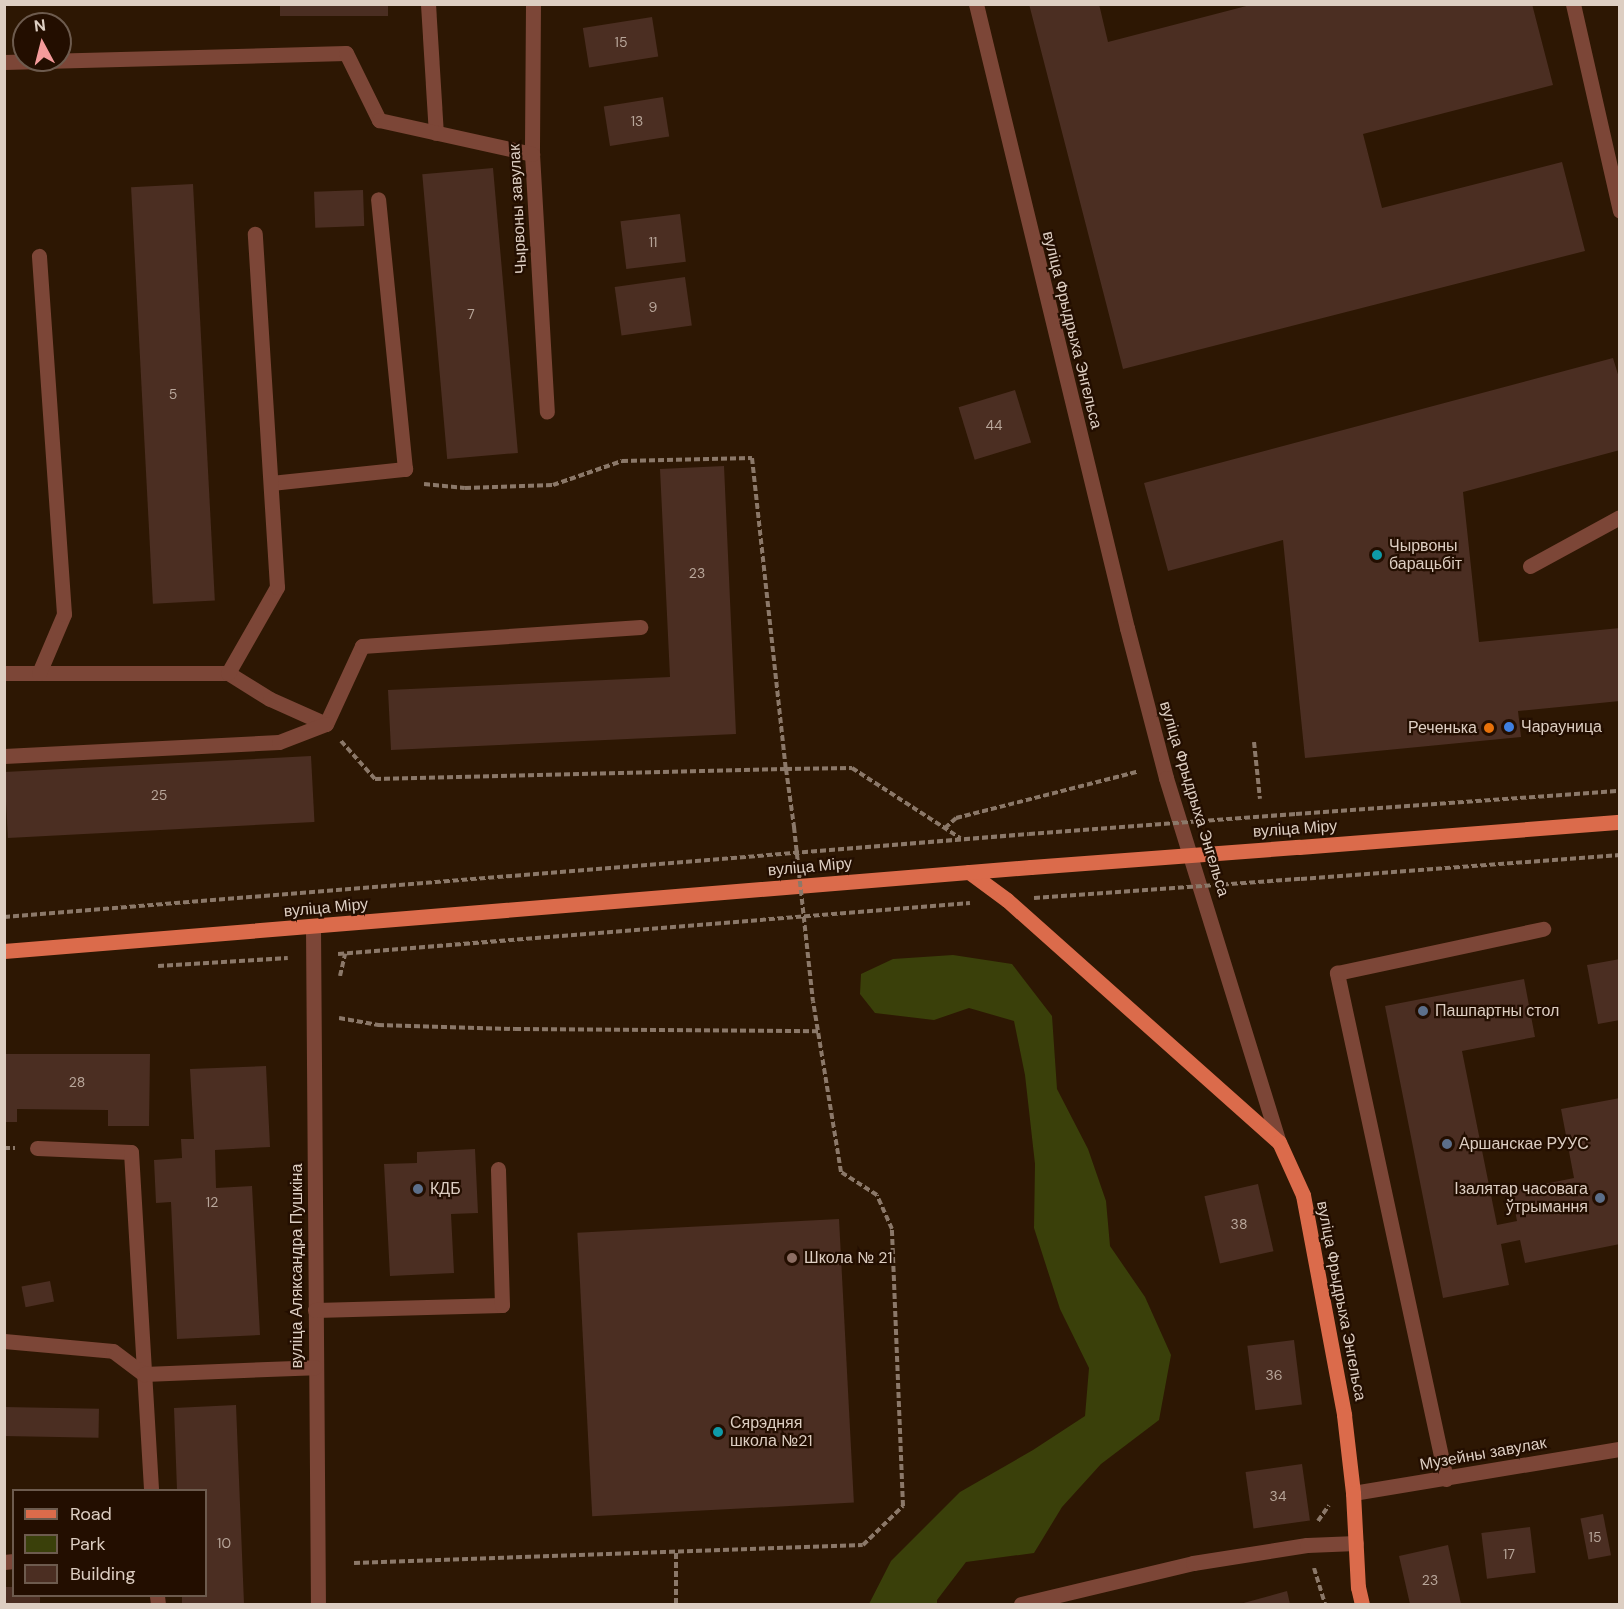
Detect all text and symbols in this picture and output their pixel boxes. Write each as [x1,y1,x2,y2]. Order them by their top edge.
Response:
north arrow [12,12,72,72]
text: N [33,14,47,37]
house number: 15 [615,34,627,50]
house number: 13 [631,113,643,129]
street label: Чырвоны завулак [505,144,531,274]
street label: вуліца Фрыдрыха Энгельса [1038,229,1106,431]
house number: 11 [649,234,657,250]
house number: 9 [649,299,657,315]
house number: 7 [467,306,475,322]
house number: 5 [169,386,177,402]
house number: 44 [986,417,1002,433]
place label: Чырвоны барацьбіт [1389,536,1462,574]
marker: Чырвоны барацьбіт [1370,548,1384,562]
house number: 23 [689,565,705,581]
street label: вуліца Фрыдрыха Энгельса [1155,699,1233,899]
place label: Чарауница [1521,717,1602,737]
place label: Реченька [1408,718,1477,738]
marker: Чарауница [1502,720,1516,734]
marker: Реченька [1482,721,1496,735]
house number: 25 [151,787,167,803]
street label: вуліца Міру [1252,816,1338,842]
street label: вуліца Міру [767,854,853,880]
street label: вуліца Міру [283,895,369,921]
place label: Пашпартны стол [1435,1001,1559,1021]
marker: Пашпартны стол [1416,1004,1430,1018]
house number: 28 [69,1074,85,1090]
place label: Аршанскае РУУС [1459,1134,1589,1154]
marker: Аршанскае РУУС [1440,1137,1454,1151]
street label: вуліца Аляксандра Пушкіна [287,1164,307,1368]
place label: КДБ [430,1179,461,1199]
place label: Ізалятар часовага ўтрымання [1454,1179,1588,1217]
marker: КДБ [411,1182,425,1196]
marker: Ізалятар часовага ўтрымання [1593,1191,1607,1205]
house number: 12 [206,1194,218,1210]
street label: вуліца Фрыдрыха Энгельса [1312,1200,1370,1402]
house number: 38 [1231,1216,1247,1232]
place label: Школа № 21 [804,1248,893,1268]
marker: Школа № 21 [785,1251,799,1265]
house number: 36 [1265,1367,1283,1383]
place label: Сярэдняя школа №21 [730,1413,812,1451]
marker: Сярэдняя школа №21 [711,1425,725,1439]
street label: Музейны завулак [1418,1433,1548,1475]
house number: 34 [1270,1488,1286,1504]
legend [12,1489,207,1597]
text: Road [70,1502,112,1526]
house number: 15 [1589,1529,1601,1545]
text: Park [70,1532,106,1556]
house number: 10 [217,1535,231,1551]
house number: 17 [1503,1546,1515,1562]
text: Building [70,1562,135,1586]
house number: 23 [1422,1572,1438,1588]

